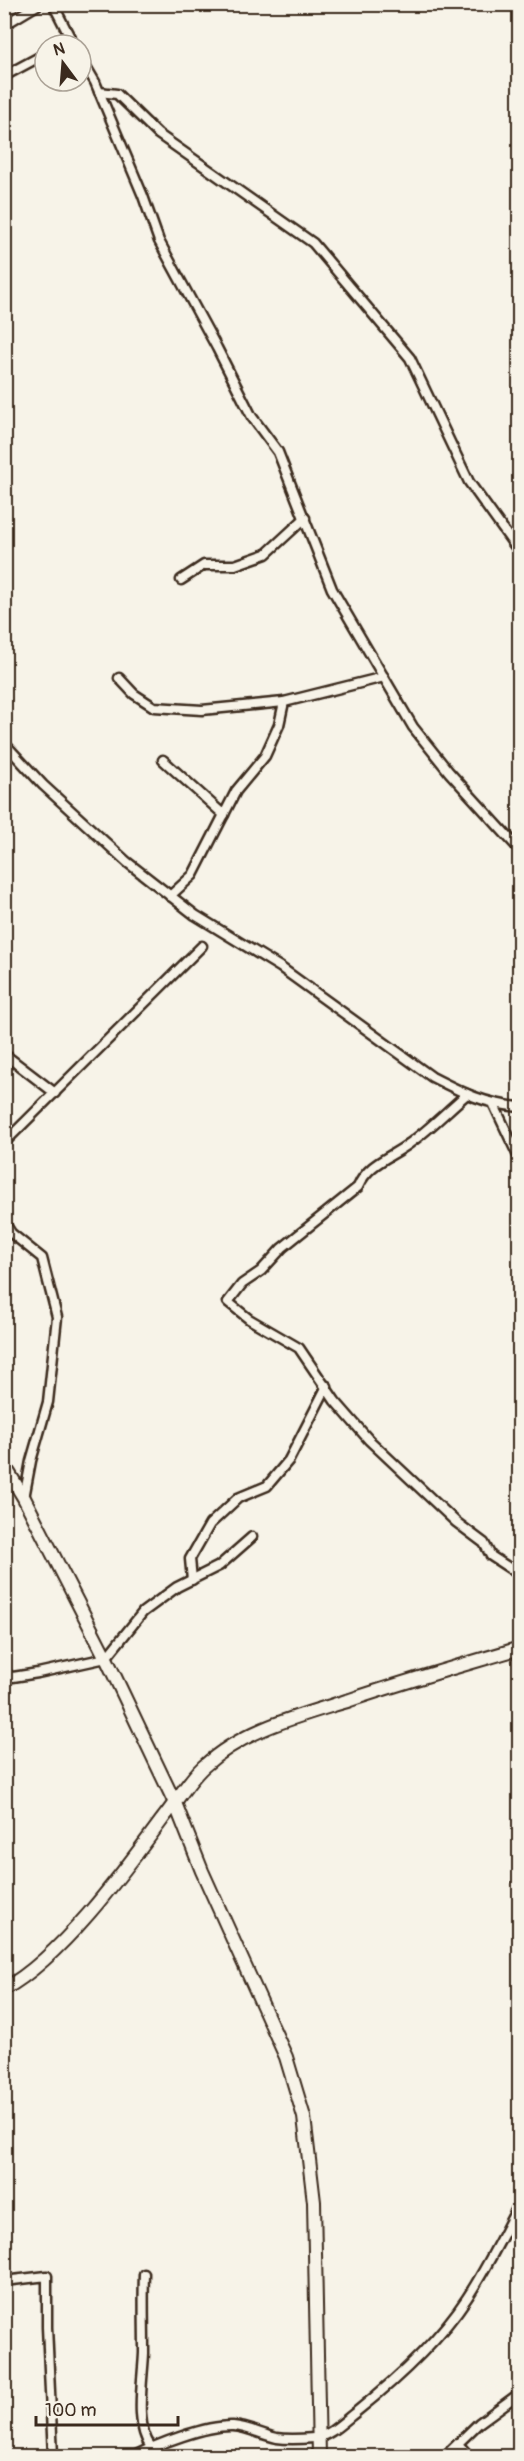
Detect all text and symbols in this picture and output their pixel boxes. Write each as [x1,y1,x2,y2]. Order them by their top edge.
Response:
north arrow [33,33,93,93]
text: N [51,38,67,61]
scale bar [36,2389,178,2427]
text: 100 m [45,2399,97,2422]

